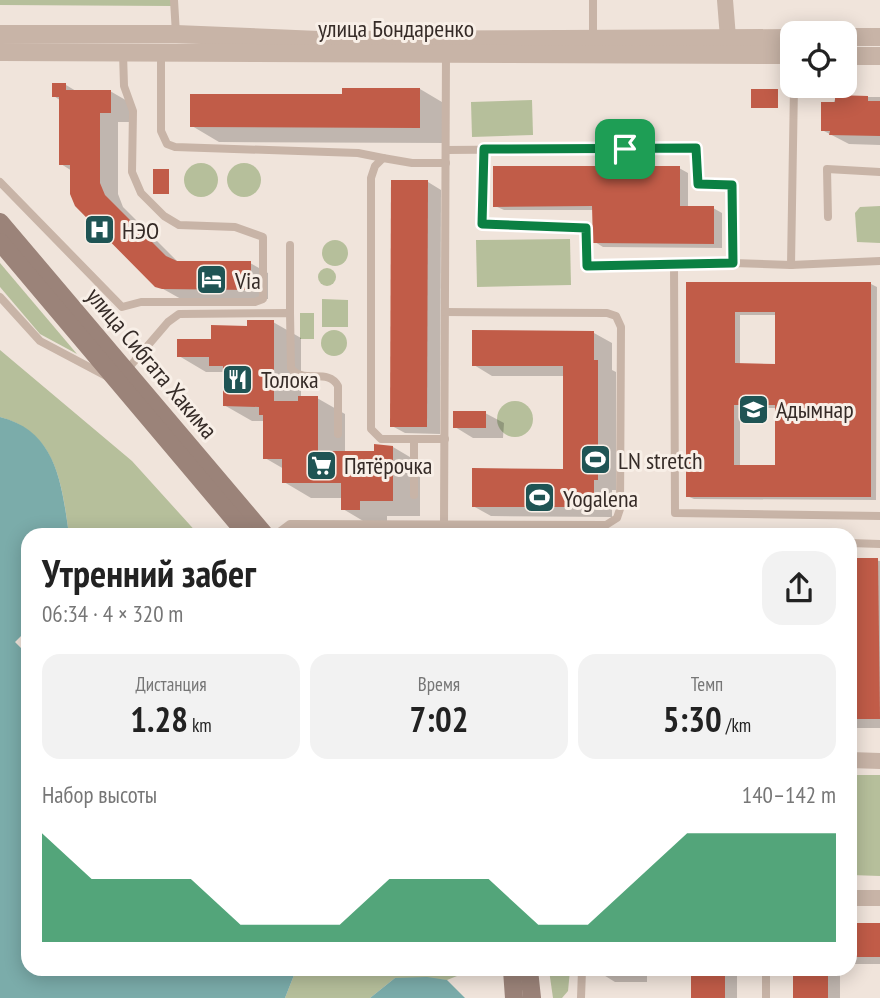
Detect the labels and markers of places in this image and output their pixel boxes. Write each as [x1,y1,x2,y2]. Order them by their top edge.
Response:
pin [595,119,655,179]
hospital icon: НЭО [82,213,116,247]
place label: НЭО [122,215,159,246]
hotel icon: Via [195,263,229,297]
place label: Via [234,265,261,296]
restaurant icon: Толока [221,362,255,396]
place label: Толока [261,364,319,395]
school or university icon: Адымнар [736,392,770,426]
place label: Адымнар [776,394,854,425]
sports icon: LN stretch [578,443,612,477]
place label: LN stretch [618,445,703,476]
supermarket icon: Пятёрочка [304,448,338,482]
place label: Пятёрочка [344,450,432,481]
sports icon: Yogalena [523,481,557,515]
place label: Yogalena [563,483,638,514]

